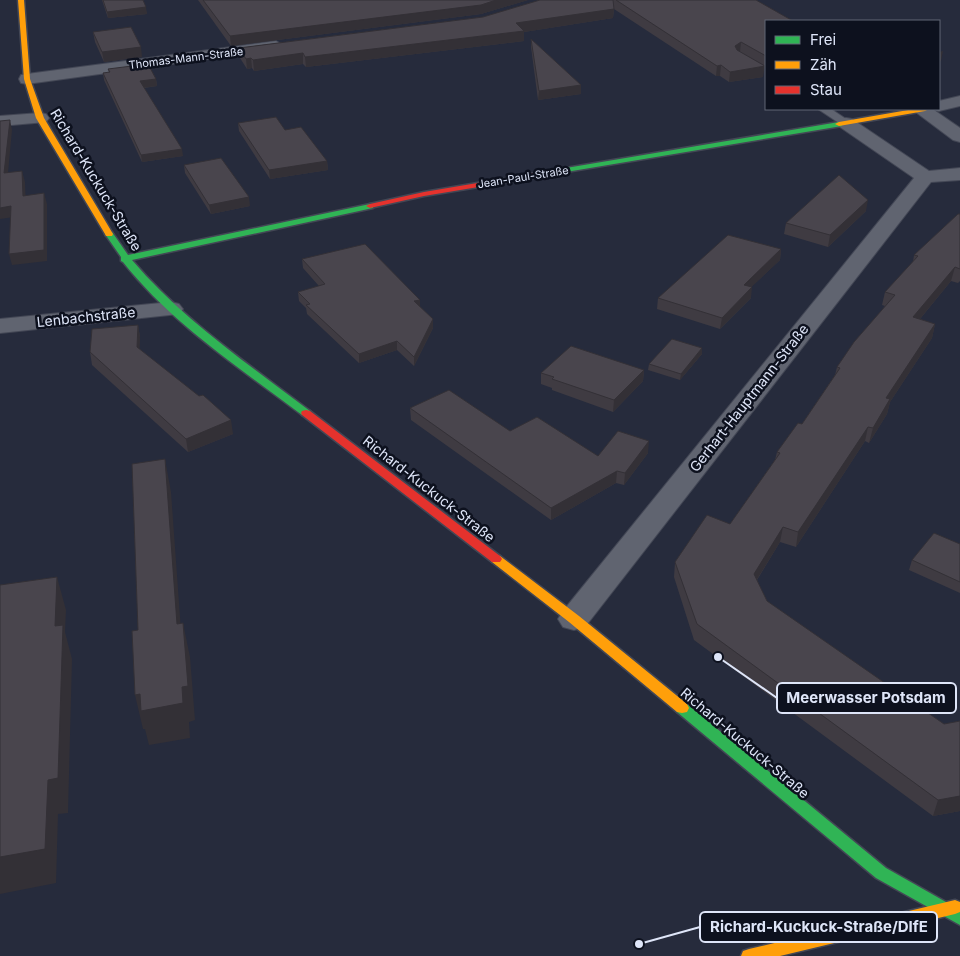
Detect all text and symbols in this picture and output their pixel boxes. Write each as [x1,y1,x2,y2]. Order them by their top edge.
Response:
legend [765,20,940,110]
text: Frei [810,30,836,49]
street label: Thomas-Mann-Straße [128,44,244,72]
text: Zäh [810,55,837,74]
text: Stau [810,80,842,99]
street label: Richard-Kuckuck-Straße [47,106,146,254]
street label: Jean-Paul-Straße [476,163,570,191]
street label: Lenbachstraße [36,303,136,330]
street label: Gerhart-Hauptmann-Straße [686,320,812,475]
street label: Richard-Kuckuck-Straße [360,432,499,545]
callout: Meerwasser Potsdam [777,683,956,713]
street label: Richard-Kuckuck-Straße [678,684,813,801]
text: Meerwasser Potsdam [786,688,946,707]
callout: Richard-Kuckuck-Straße/DIfE [700,912,937,942]
text: Richard-Kuckuck-Straße/DIfE [710,917,928,936]

